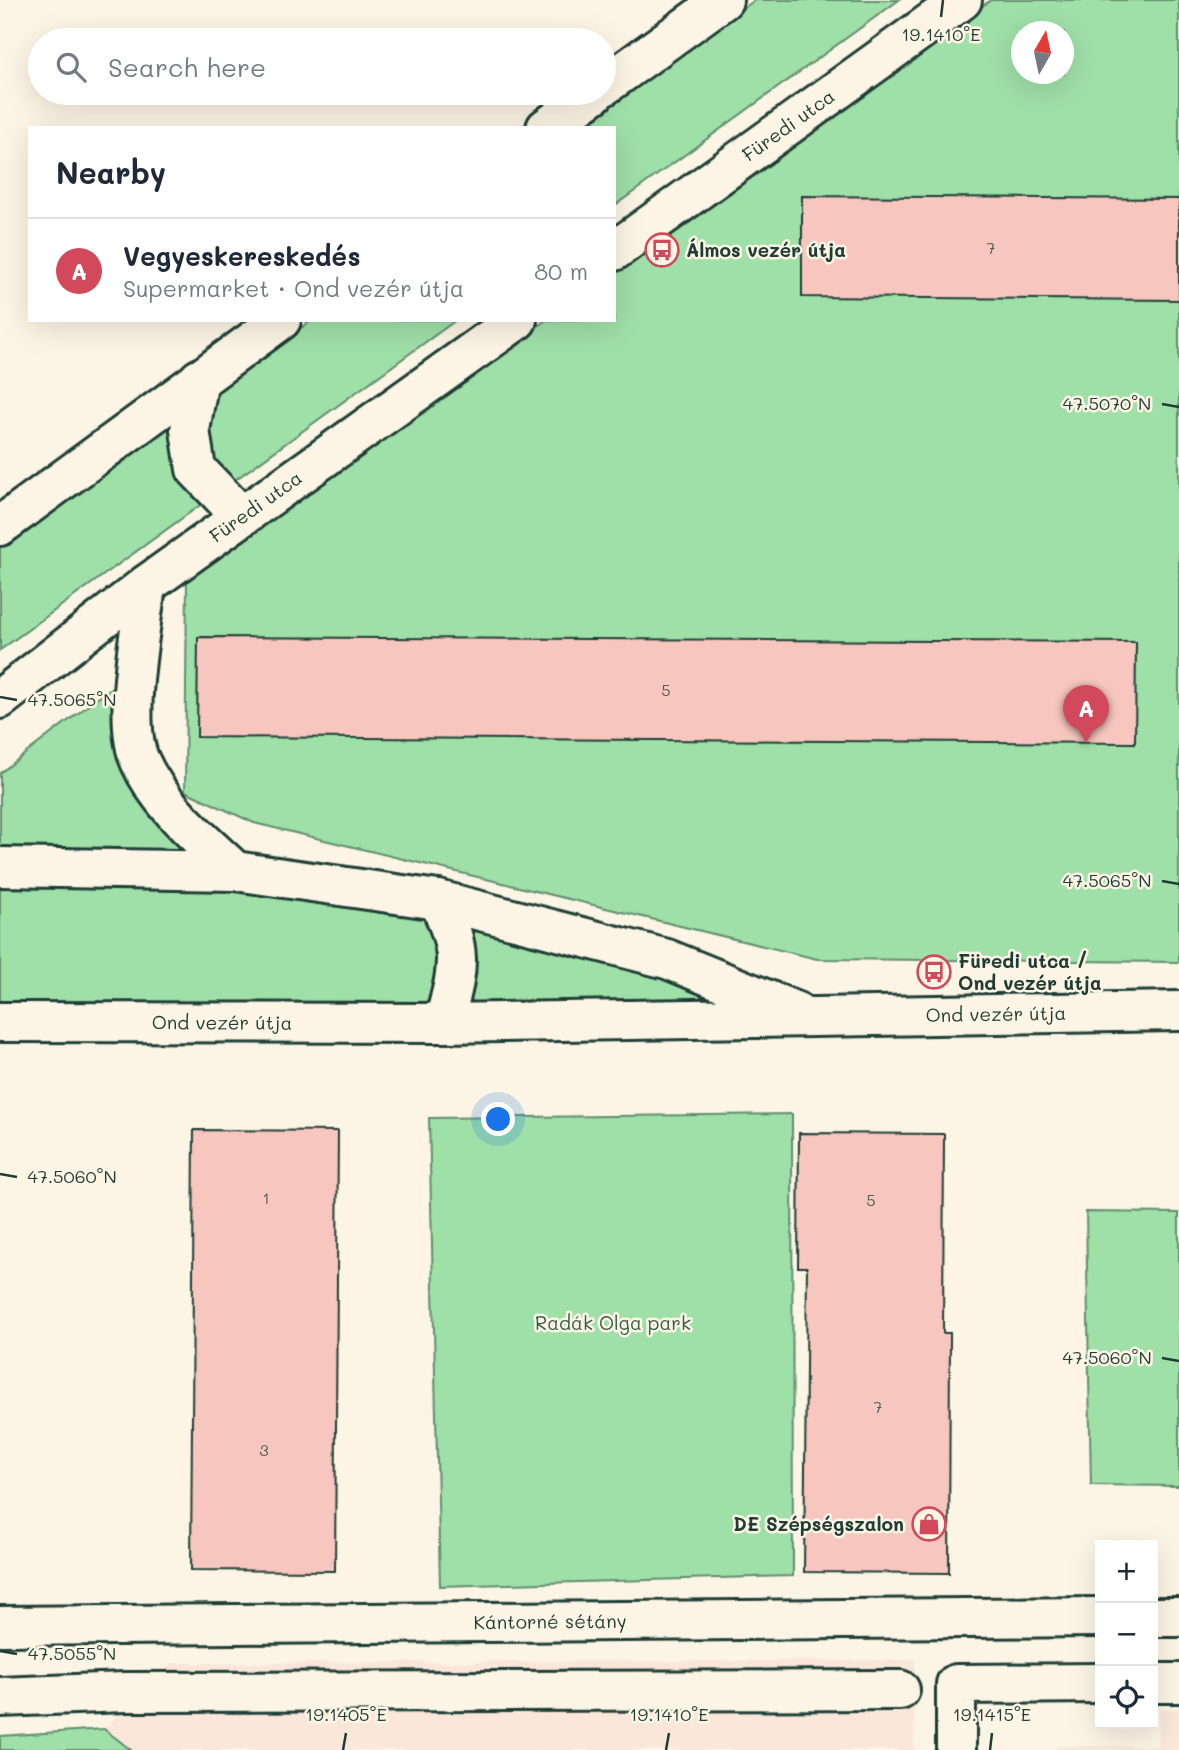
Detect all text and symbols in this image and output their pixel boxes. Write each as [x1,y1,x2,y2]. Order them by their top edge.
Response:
north arrow [1011,21,1074,84]
text: 19.1410°E [901,22,981,46]
search box [28,28,616,105]
icon: search [52,48,90,86]
text: Search here [108,50,266,84]
street label: Füredi utca [737,83,839,167]
text: Nearby [56,152,166,192]
bus stop icon: Álmos vezér útja [643,231,681,269]
place label: Álmos vezér útja [686,237,846,262]
house number: 7 [987,237,996,258]
text: Vegyeskereskedés [123,239,361,273]
text: A [71,256,87,286]
text: 80 m [534,256,588,286]
text: Supermarket · Ond vezér útja [123,273,464,303]
text: 47.5070°N [1063,391,1151,415]
street label: Füredi utca [204,465,307,548]
house number: 5 [661,679,671,700]
pin: A [1063,685,1109,743]
text: 47.5065°N [27,687,117,711]
text: 47.5065°N [1062,868,1152,892]
place label: Füredi utca / Ond vezér útja [958,948,1102,995]
bus stop icon: Füredi utca / Ond vezér útja [915,953,953,991]
street label: Ond vezér útja [925,1000,1066,1027]
street label: Ond vezér útja [152,1009,292,1035]
your location [481,1102,515,1136]
text: 47.5060°N [27,1164,117,1188]
house number: 1 [262,1187,270,1208]
house number: 5 [866,1189,876,1210]
park label: Radák Olga park [535,1310,691,1335]
text: 47.5060°N [1062,1345,1152,1369]
house number: 7 [874,1396,883,1417]
house number: 3 [259,1439,269,1460]
shop icon: DE Szépségszalon [910,1505,948,1543]
place label: DE Szépségszalon [733,1511,904,1536]
map controls [1095,1540,1158,1729]
button: + [1095,1540,1158,1603]
button: − [1095,1603,1158,1666]
street label: Kántorné sétány [473,1608,627,1634]
text: 47.5055°N [28,1641,116,1665]
button: locate [1095,1666,1158,1729]
text: 19.1405°E [305,1702,387,1726]
text: 19.1410°E [629,1702,709,1726]
text: 19.1415°E [953,1702,1031,1726]

